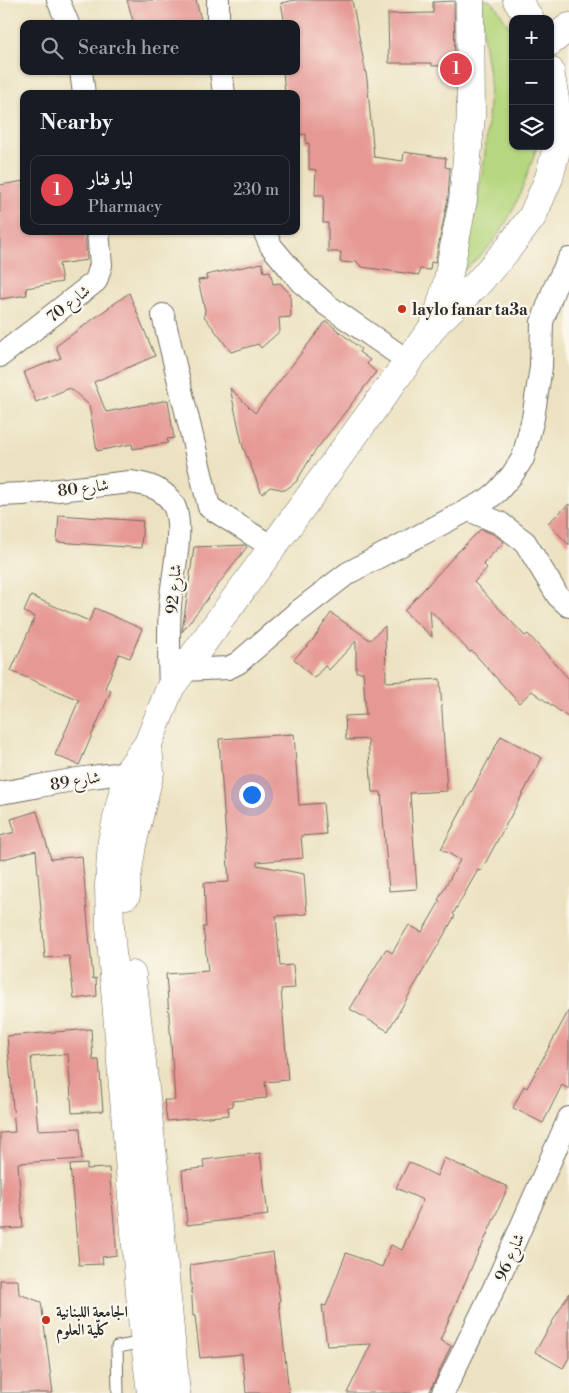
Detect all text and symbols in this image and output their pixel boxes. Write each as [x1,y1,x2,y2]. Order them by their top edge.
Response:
map controls [509,15,554,150]
button: + [509,15,554,60]
search box [20,20,300,75]
icon: search [38,34,66,62]
text: Search here [78,36,179,60]
pin: 1 [440,50,472,88]
button: − [509,60,554,105]
button: layers [509,105,554,150]
text: Nearby [40,110,113,136]
text: لياو فنار [88,167,133,191]
text: 1 [53,180,61,200]
text: 230 m [233,180,279,200]
text: Pharmacy [88,197,162,217]
street label: شارع 70 [43,281,96,329]
place label: laylo fanar ta3a [412,300,528,320]
marker: laylo fanar ta3a [396,303,408,315]
street label: شارع 80 [56,475,110,504]
street label: شارع 92 [162,563,189,615]
street label: شارع 89 [49,767,102,798]
your location [239,782,265,808]
street label: شارع 96 [491,1230,532,1286]
place label: الجامعة اللبنانية كلّية العلوم [56,1302,128,1344]
marker: الجامعة اللبنانية كلّية العلوم [40,1314,52,1326]

